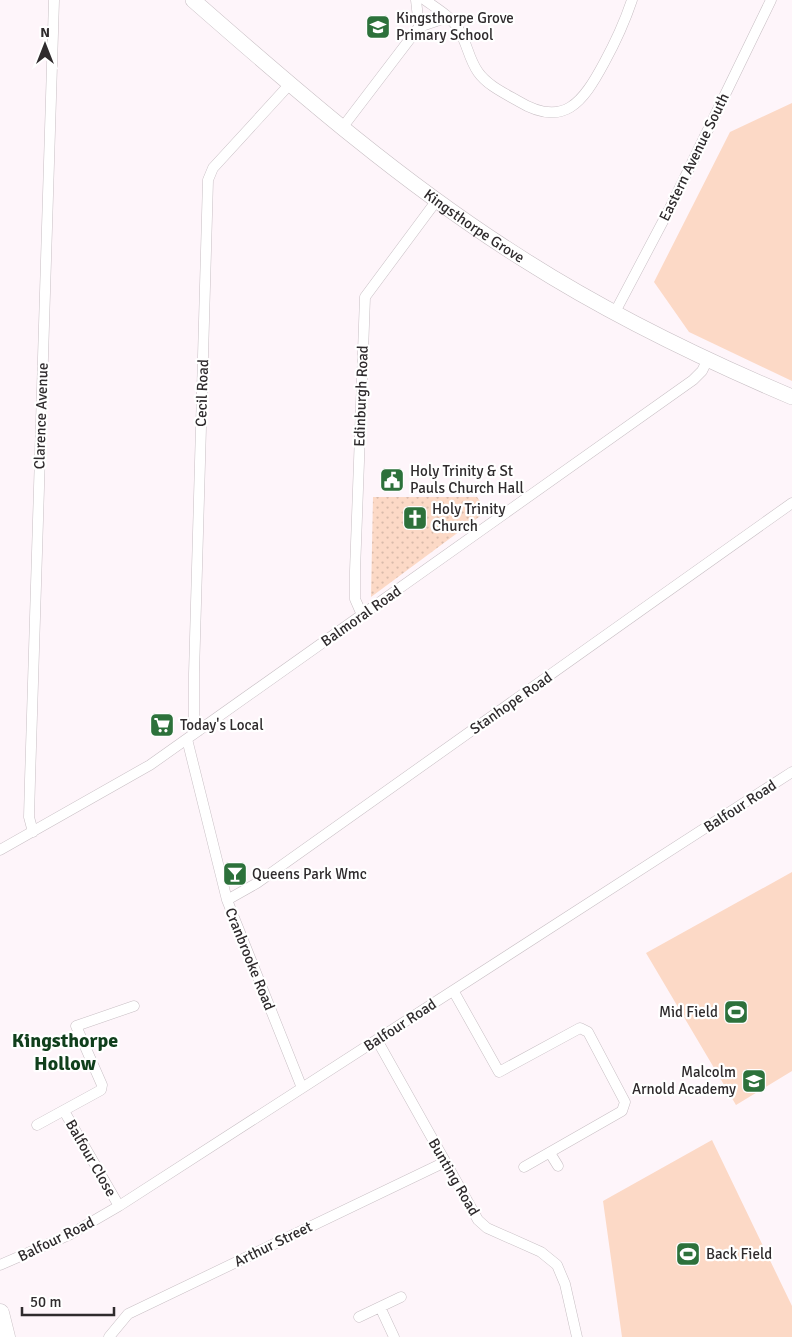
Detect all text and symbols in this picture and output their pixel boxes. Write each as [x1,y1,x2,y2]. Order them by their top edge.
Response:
place label: Kingsthorpe Grove Primary School [396,9,514,44]
school or university icon: Kingsthorpe Grove Primary School [365,14,391,40]
north arrow [20,20,70,70]
text: N [40,24,50,41]
street label: Eastern Avenue South [655,90,733,224]
street label: Kingsthorpe Grove [420,185,528,267]
street label: Edinburgh Road [350,345,372,447]
street label: Cecil Road [192,359,212,427]
street label: Clarence Avenue [30,362,52,470]
place label: Holy Trinity & St Pauls Church Hall [410,462,524,497]
public building icon: Holy Trinity & St Pauls Church Hall [379,467,405,493]
place label: Holy Trinity Church [432,500,505,535]
church icon: Holy Trinity Church [402,505,428,531]
street label: Balmoral Road [317,582,405,650]
street label: Stanhope Road [466,668,556,738]
supermarket icon: Today's Local [149,712,175,738]
place label: Today's Local [180,716,264,734]
street label: Balfour Road [700,776,780,836]
bar icon: Queens Park Wmc [222,861,248,887]
place label: Queens Park Wmc [252,865,367,883]
street label: Cranbrooke Road [221,905,279,1013]
street label: Balfour Road [360,995,440,1055]
sports icon: Mid Field [723,999,749,1025]
place label: Mid Field [659,1003,718,1021]
district label: Kingsthorpe Hollow [12,1028,118,1076]
place label: Malcolm Arnold Academy [632,1063,736,1098]
school or university icon: Malcolm Arnold Academy [741,1068,767,1094]
street label: Balfour Close [62,1116,120,1200]
street label: Bunting Road [425,1135,483,1219]
street label: Balfour Road [15,1213,97,1265]
street label: Arthur Street [231,1217,315,1271]
sports icon: Back Field [675,1241,701,1267]
place label: Back Field [706,1245,772,1263]
scale bar [22,1284,115,1316]
text: 50 m [30,1293,61,1311]

